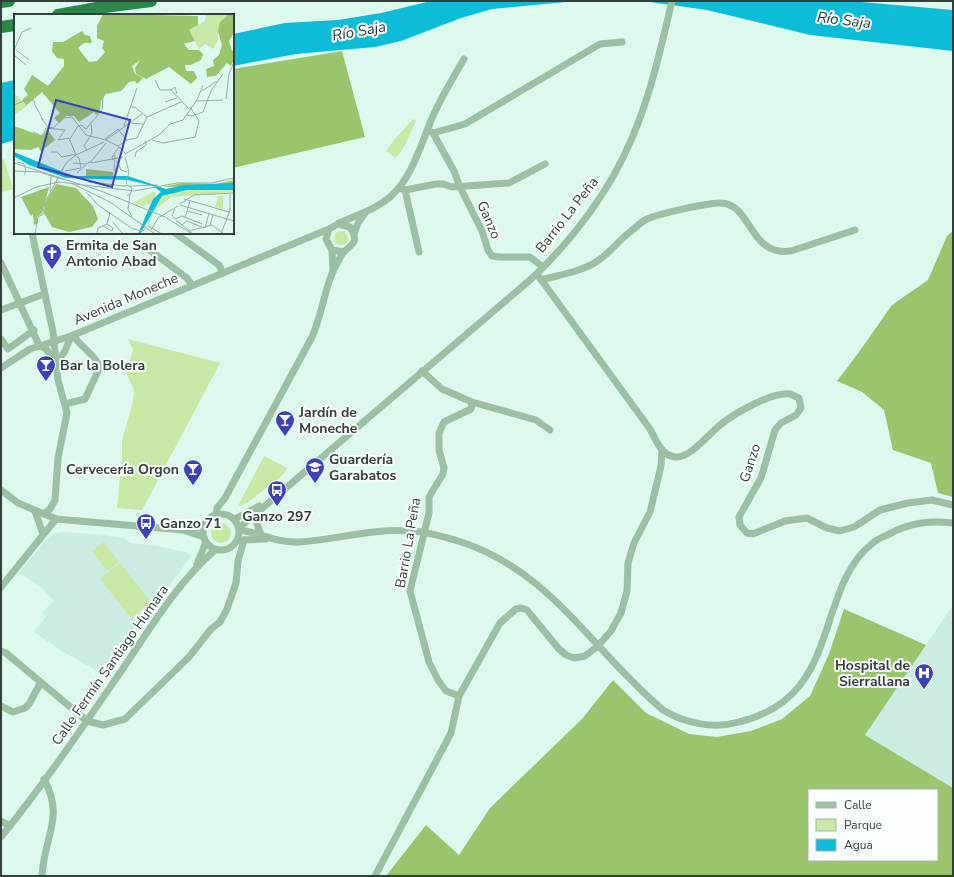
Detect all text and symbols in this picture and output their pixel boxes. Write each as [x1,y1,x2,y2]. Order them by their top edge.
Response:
water label: Río Saja [816,7,872,33]
inset map [14,14,234,234]
water label: Río Saja [330,16,388,46]
street label: Barrio La Peña [531,173,603,257]
street label: Ganzo [473,198,506,242]
place label: Ermita de San Antonio Abad [66,236,157,271]
church icon: Ermita de San Antonio Abad [41,242,63,270]
street label: Avenida Moneche [71,268,181,330]
bar icon: Bar la Bolera [35,354,57,382]
place label: Bar la Bolera [60,356,145,375]
place label: Jardín de Moneche [298,403,358,438]
bar icon: Jardín de Moneche [274,409,296,437]
street label: Ganzo [735,441,765,485]
place label: Guardería Garabatos [329,450,396,485]
school or university icon: Guardería Garabatos [304,456,326,484]
bar icon: Cervecería Orgon [182,458,204,486]
place label: Cervecería Orgon [66,460,179,479]
bus stop icon: Ganzo 297 [266,479,288,507]
street label: Barrio La Peña [391,496,425,590]
place label: Ganzo 297 [242,507,312,526]
bus stop icon: Ganzo 71 [135,512,157,540]
place label: Ganzo 71 [160,514,221,533]
street label: Calle Fermín Santiago Humara [47,581,173,749]
place label: Hospital de Sierrallana [835,656,910,691]
hospital icon: Hospital de Sierrallana [913,662,935,690]
legend [808,789,938,861]
text: Calle [844,797,872,813]
text: Parque [844,817,882,833]
text: Agua [844,837,873,853]

